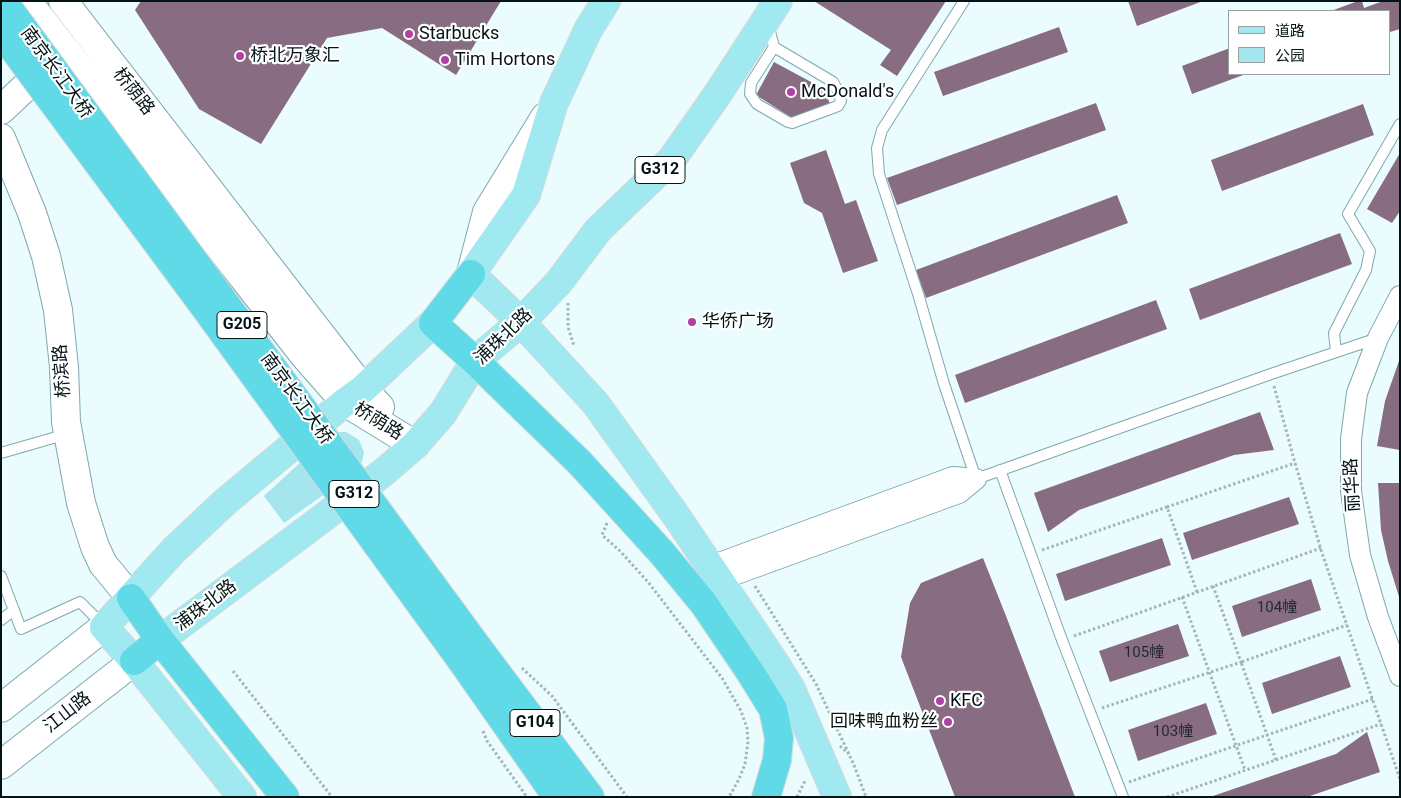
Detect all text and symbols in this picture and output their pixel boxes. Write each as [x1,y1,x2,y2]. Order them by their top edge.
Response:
legend [1228,10,1391,75]
text: 道路 [1275,22,1305,40]
street label: 南京长江大桥 [16,23,96,123]
place label: Starbucks [419,23,499,45]
marker: Starbucks [403,28,415,40]
place label: 桥北万象汇 [250,45,340,67]
text: 公园 [1275,47,1305,65]
place label: Tim Hortons [455,49,555,71]
marker: 桥北万象汇 [234,50,246,62]
marker: Tim Hortons [439,54,451,66]
street label: 桥荫路 [108,64,158,120]
place label: McDonald's [801,81,894,103]
marker: McDonald's [785,86,797,98]
road number: G312 [635,156,685,184]
street label: 浦珠北路 [471,304,537,370]
place label: 华侨广场 [702,311,774,333]
road number: G205 [217,312,267,338]
marker: 华侨广场 [686,316,698,328]
street label: 桥滨路 [50,343,76,399]
street label: 南京长江大桥 [256,349,336,449]
street label: 桥荫路 [349,399,407,445]
street label: 丽华路 [1341,457,1365,513]
road number: G312 [329,480,379,508]
street label: 浦珠北路 [171,576,241,636]
house number: 104幢 [1257,599,1297,617]
house number: 105幢 [1124,644,1164,662]
street label: 江山路 [40,688,96,738]
place label: KFC [950,690,983,712]
marker: KFC [934,695,946,707]
road number: G104 [510,710,560,736]
place label: 回味鸭血粉丝 [830,711,938,733]
marker: 回味鸭血粉丝 [942,716,954,728]
house number: 103幢 [1153,723,1193,741]

